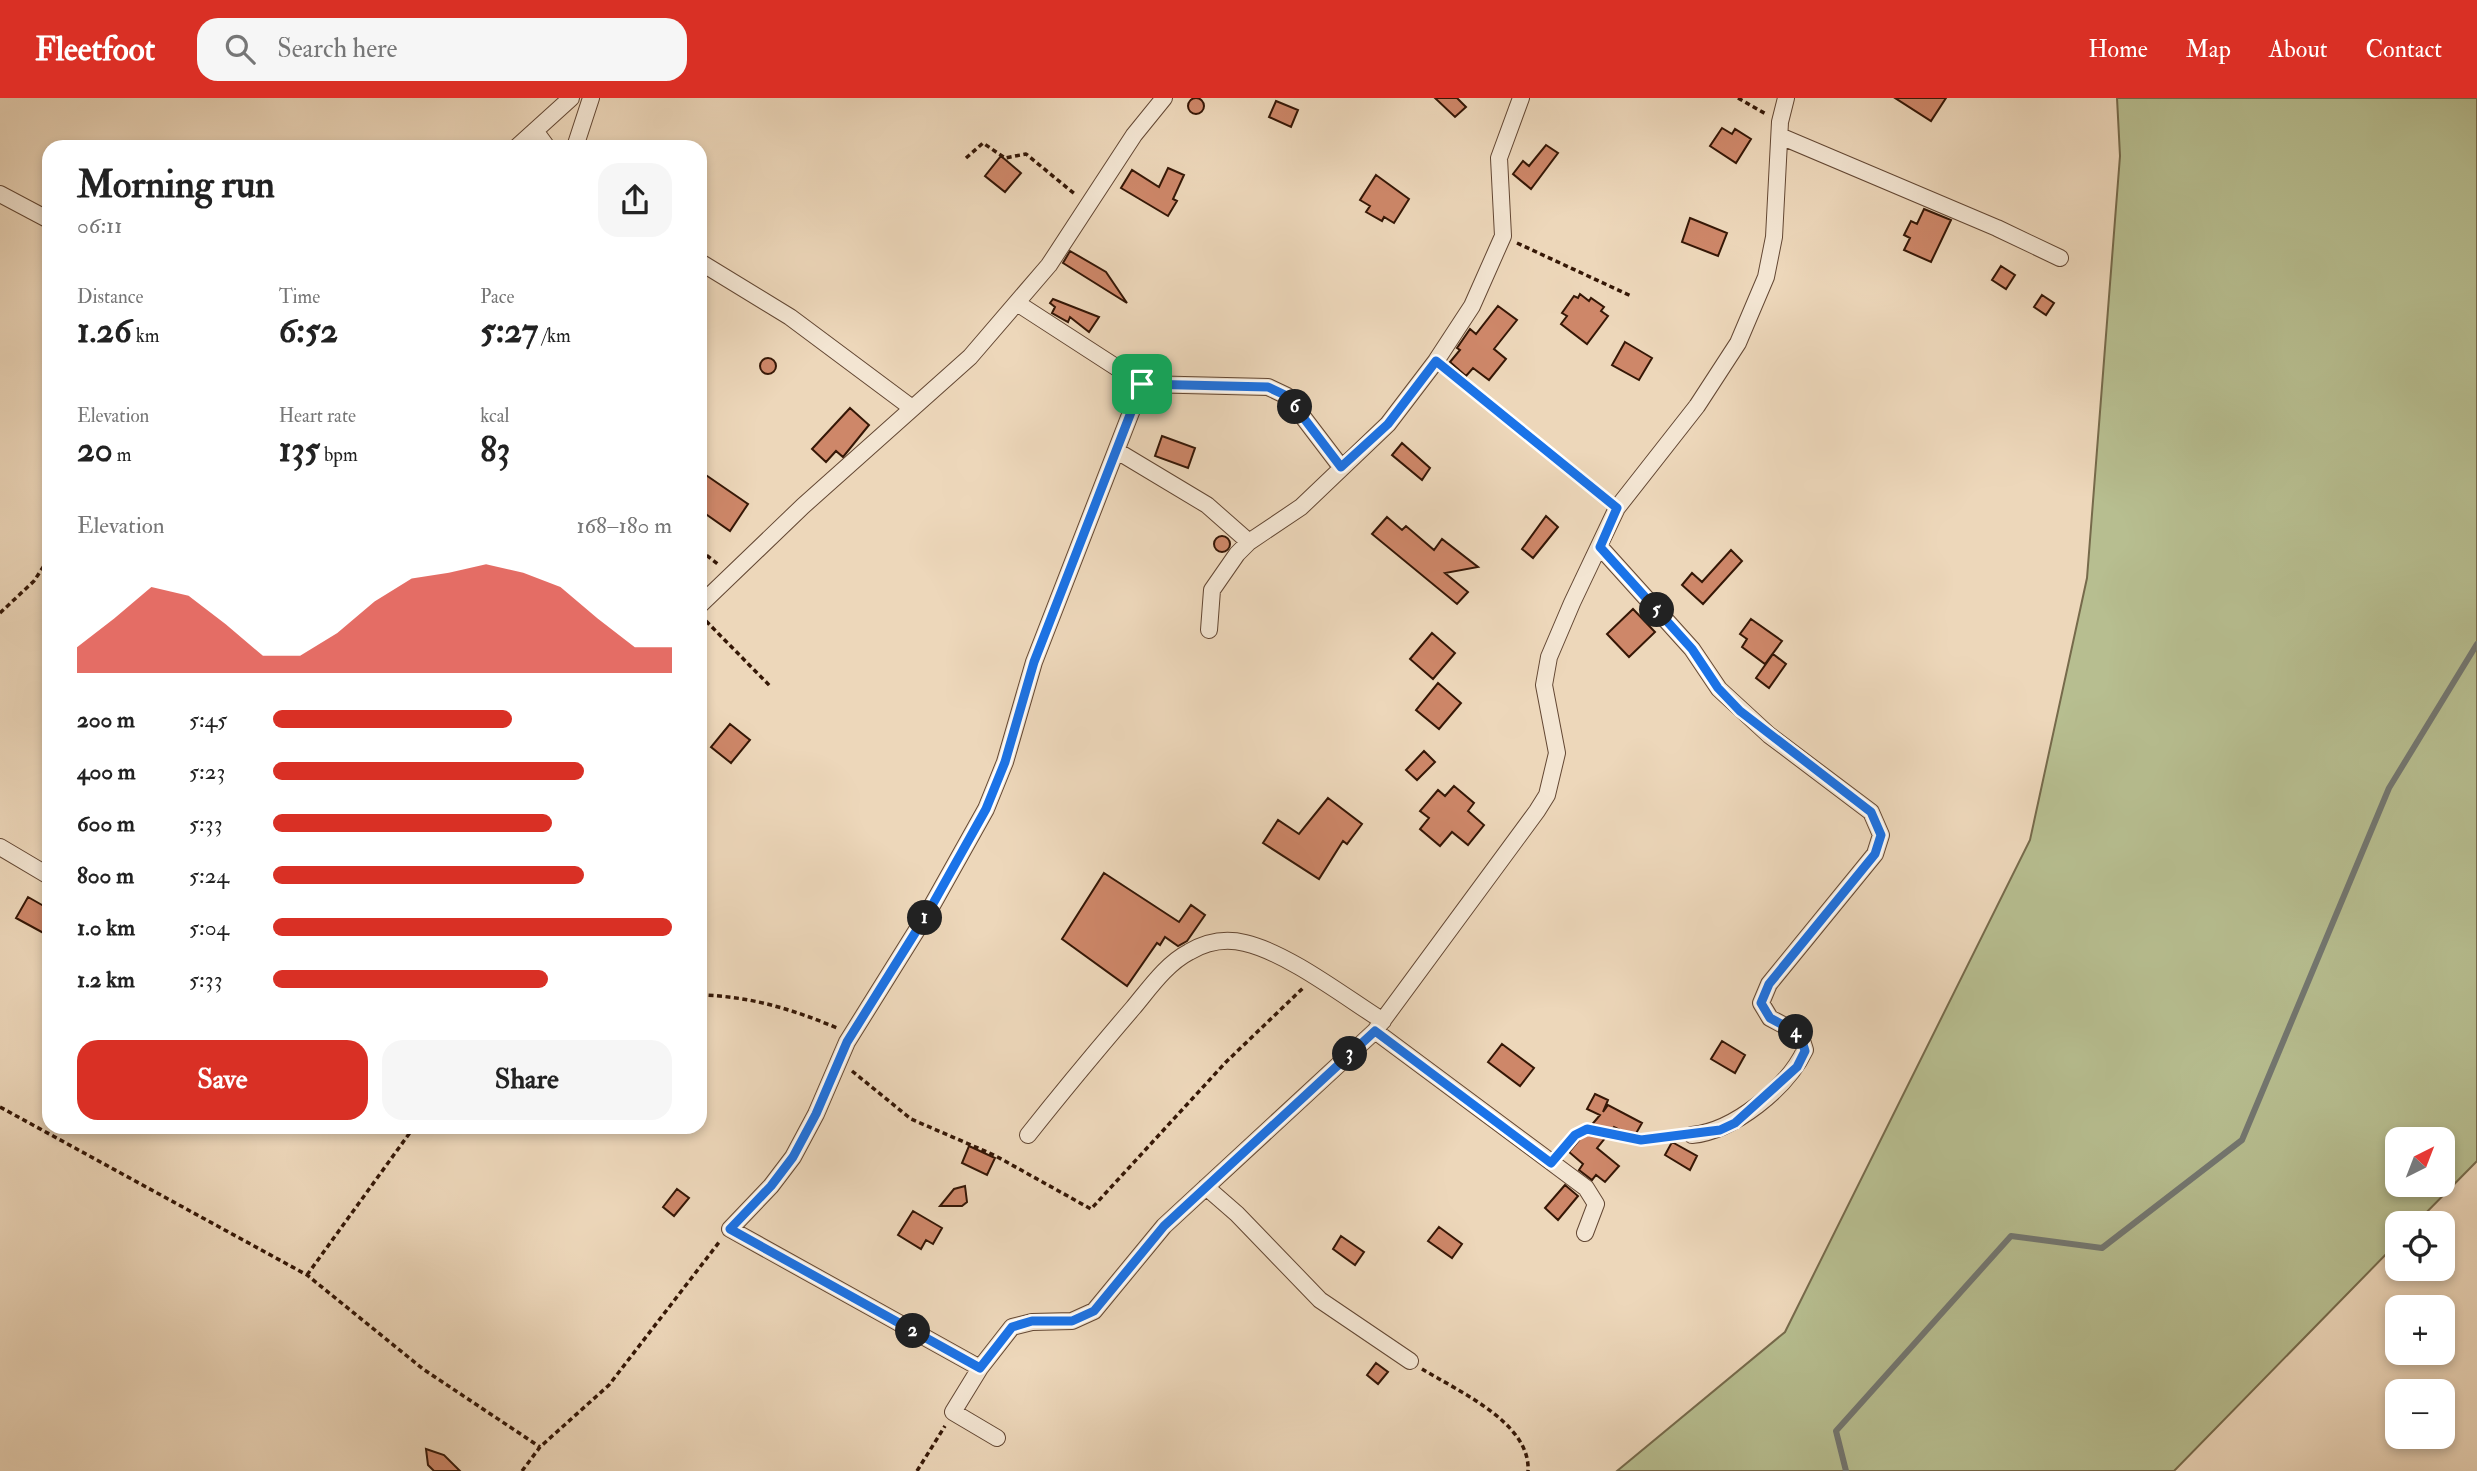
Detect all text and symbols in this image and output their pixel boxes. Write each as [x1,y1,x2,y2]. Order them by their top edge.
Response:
search box [197,18,687,81]
text: Fleetfoot [35,29,155,70]
icon: search [221,30,259,68]
text: Search here [277,33,397,65]
text: Home [2088,34,2148,65]
text: Map [2186,34,2231,65]
text: About [2269,34,2328,65]
text: Contact [2366,34,2442,65]
text: Morning run [77,161,275,209]
button: share [598,163,672,237]
text: 06:11 [77,211,123,240]
text: Distance [77,285,143,309]
text: Time [279,285,320,309]
text: Pace [480,285,514,309]
text: 1.26 [77,309,132,353]
text: 6:52 [279,309,338,353]
text: 5:27 [480,309,538,353]
text: km [132,324,159,348]
text: /km [538,324,571,348]
pin [1112,354,1172,414]
icon: arrive [1123,365,1161,403]
pin: 6 [1278,390,1312,424]
text: 6 [1290,394,1299,418]
text: Elevation [77,404,149,428]
text: Heart rate [279,404,356,428]
text: kcal [480,404,509,428]
text: 20 [77,428,113,472]
text: 135 [279,428,320,472]
text: 83 [480,428,510,472]
text: m [113,443,131,467]
text: bpm [320,443,358,467]
text: Elevation [77,511,165,540]
text: 168–180 m [576,511,672,540]
pin: 5 [1640,592,1674,628]
text: 5 [1652,597,1661,621]
text: 200 m [77,705,135,734]
text: 5:45 [189,705,227,734]
text: 400 m [77,757,136,786]
text: 5:23 [189,757,225,786]
text: 600 m [77,809,135,838]
text: 5:33 [189,809,222,838]
text: 800 m [77,861,134,890]
text: 5:24 [189,861,229,890]
pin: 1 [908,900,942,936]
text: 1 [921,905,928,929]
text: 1.0 km [77,913,135,942]
text: 5:04 [189,913,229,942]
text: 1.2 km [77,965,135,994]
text: 5:33 [189,965,222,994]
pin: 4 [1778,1014,1814,1049]
text: 4 [1790,1019,1801,1043]
pin: 3 [1332,1037,1368,1072]
button: Save [77,1040,368,1120]
button: Share [382,1040,672,1120]
text: 3 [1346,1041,1353,1065]
north arrow [2385,1127,2455,1197]
map controls [2385,1127,2455,1449]
button: locate [2385,1211,2455,1281]
button: + [2385,1295,2455,1365]
pin: 2 [895,1314,930,1348]
text: 2 [908,1318,917,1342]
button: − [2385,1379,2455,1449]

